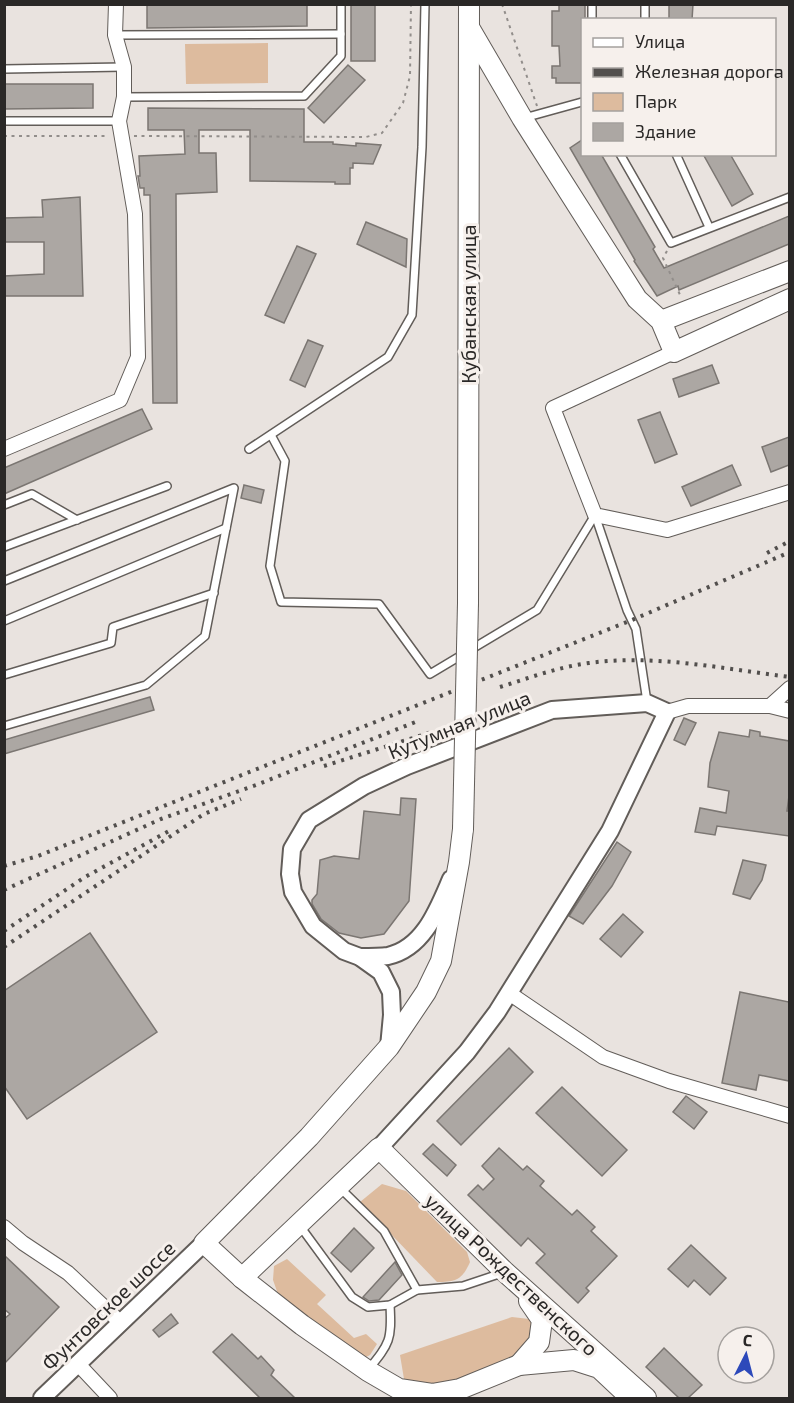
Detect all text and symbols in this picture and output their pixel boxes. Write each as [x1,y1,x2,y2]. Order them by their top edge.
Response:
legend [581,18,776,156]
text: Улица [635,30,685,52]
text: Железная дорога [635,60,784,82]
text: Парк [635,90,677,112]
text: Здание [635,120,696,142]
street label: Кубанская улица [456,224,481,384]
street label: Кутумная улица [384,684,534,764]
street label: улица Рождественского [420,1188,603,1361]
street label: Фунтовское шоссе [36,1235,180,1375]
north arrow [716,1325,776,1385]
text: С [742,1330,753,1350]

